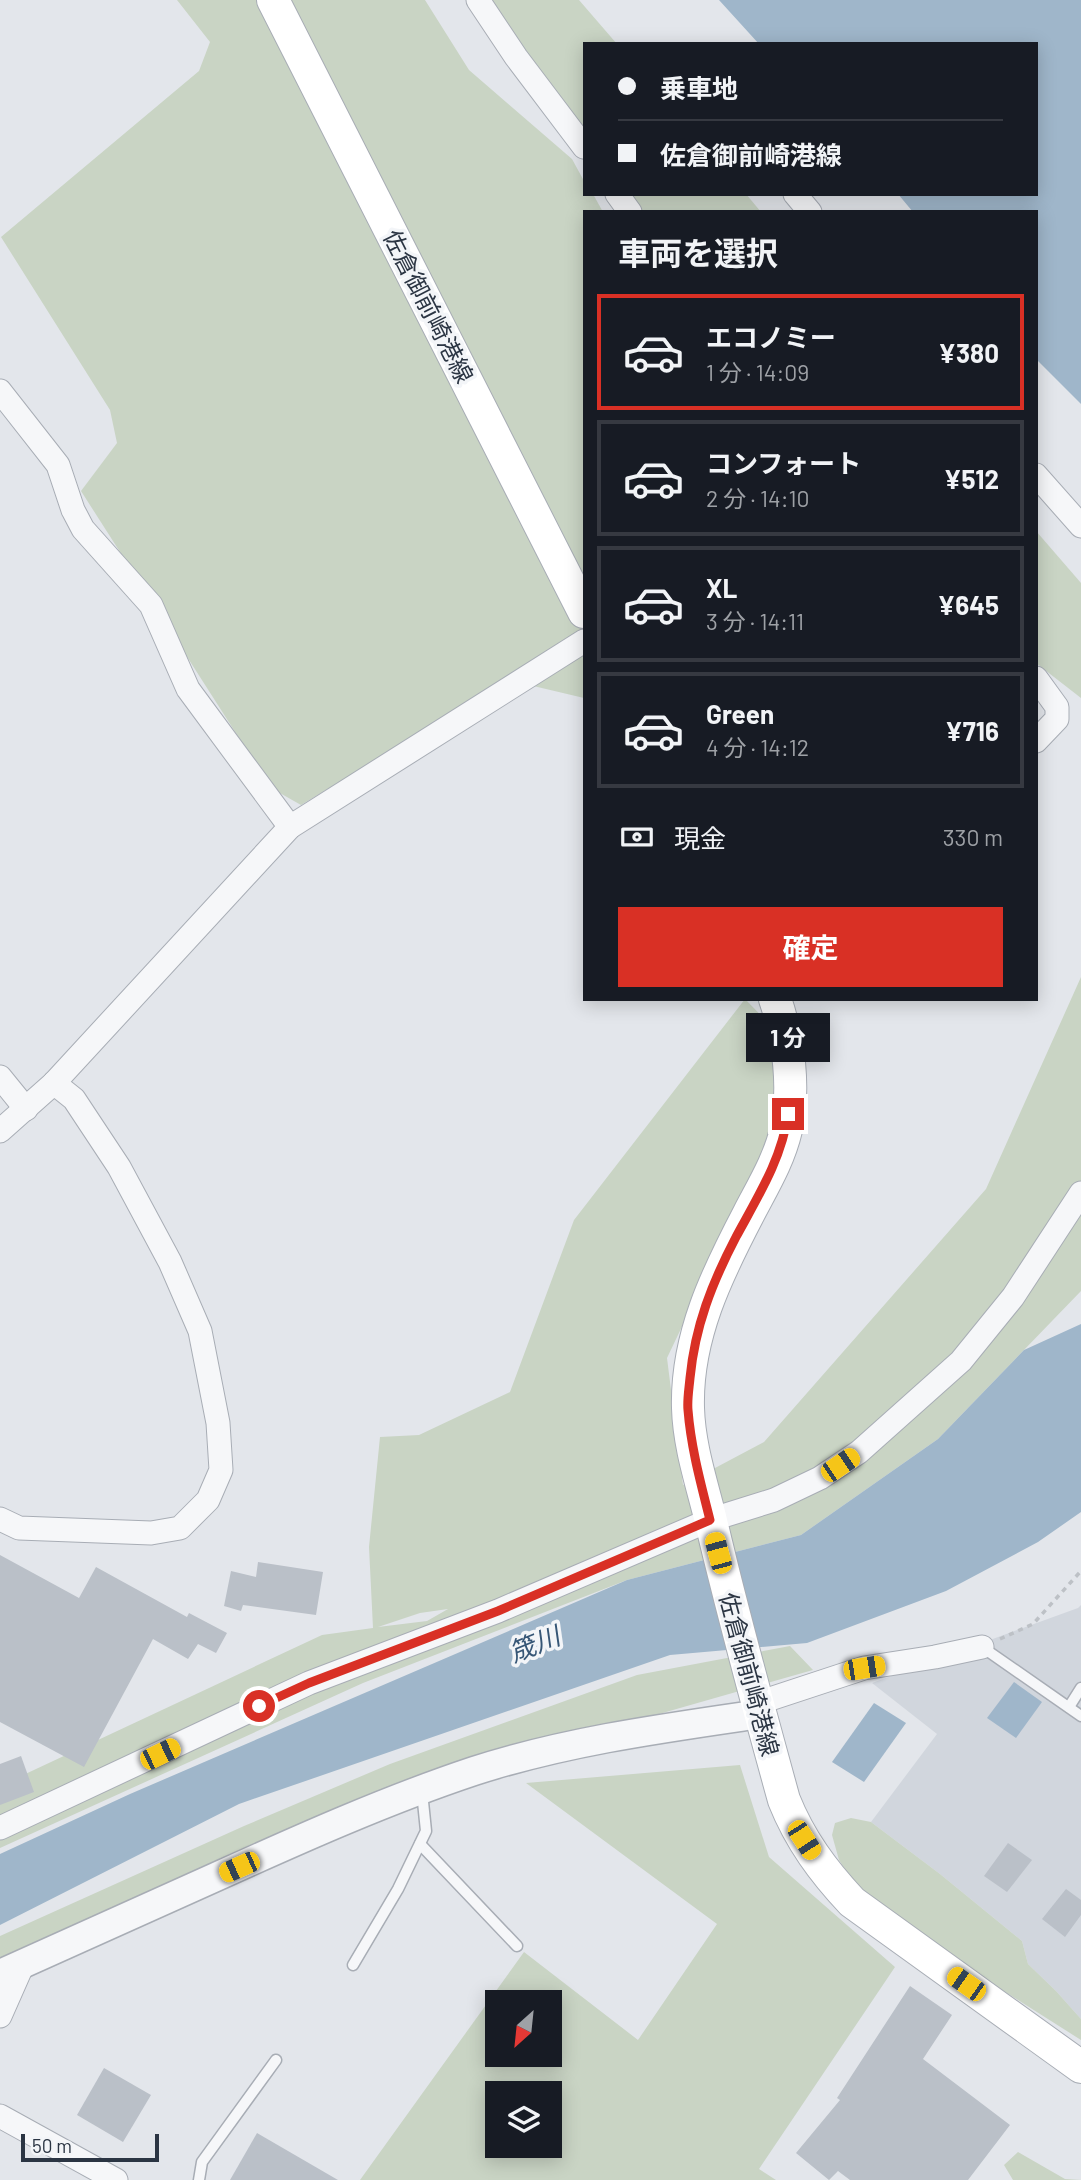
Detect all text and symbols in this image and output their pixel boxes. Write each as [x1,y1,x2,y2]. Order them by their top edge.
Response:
text: 乗車地 [660,72,738,103]
text: 佐倉御前崎港線 [660,139,842,170]
street label: 佐倉御前崎港線 [378,225,480,387]
text: 車両を選択 [618,233,778,271]
icon: car [622,321,685,384]
text: エコノミー [706,321,836,352]
text: ¥380 [938,337,999,368]
text: 1 分 · 14:09 [706,358,809,386]
icon: car [622,447,685,510]
text: コンフォート [706,447,861,478]
text: ¥512 [944,463,999,494]
text: 2 分 · 14:10 [706,484,810,512]
text: XL [706,572,737,603]
icon: car [622,573,685,636]
text: ¥645 [937,589,999,620]
text: 3 分 · 14:11 [706,607,804,635]
text: Green [706,698,774,729]
icon: car [622,699,685,762]
text: ¥716 [945,715,999,746]
text: 4 分 · 14:12 [706,733,809,761]
icon: cash [618,818,656,856]
text: 現金 [674,822,726,853]
text: 330 m [943,823,1003,851]
button: 確定 [618,907,1003,987]
callout: 1 分 [746,1012,830,1062]
text: 1 分 [770,1023,806,1051]
route end [772,1098,804,1130]
car [817,1445,864,1485]
car [703,1530,734,1576]
street label: 佐倉御前崎港線 [714,1589,786,1759]
water label: 筬川 [504,1618,567,1667]
car [842,1654,887,1682]
route start [243,1690,275,1722]
car [137,1735,184,1773]
car [784,1817,825,1863]
car [216,1849,263,1885]
car [943,1963,990,2005]
north arrow [485,1990,562,2067]
map controls [485,1990,562,2158]
button: layers [485,2081,562,2158]
scale bar [21,2131,159,2163]
text: 50 m [32,2134,72,2157]

